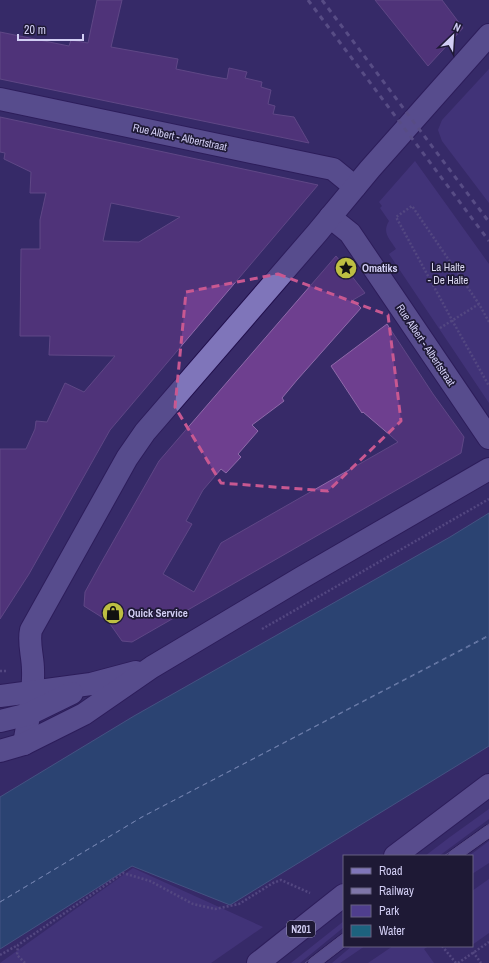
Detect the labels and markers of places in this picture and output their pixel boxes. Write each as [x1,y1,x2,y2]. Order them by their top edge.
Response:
place icon: Omatiks [333,255,359,281]
place label: Omatiks [362,261,398,275]
shop icon: Quick Service [100,600,126,626]
place label: Quick Service [128,606,188,620]

